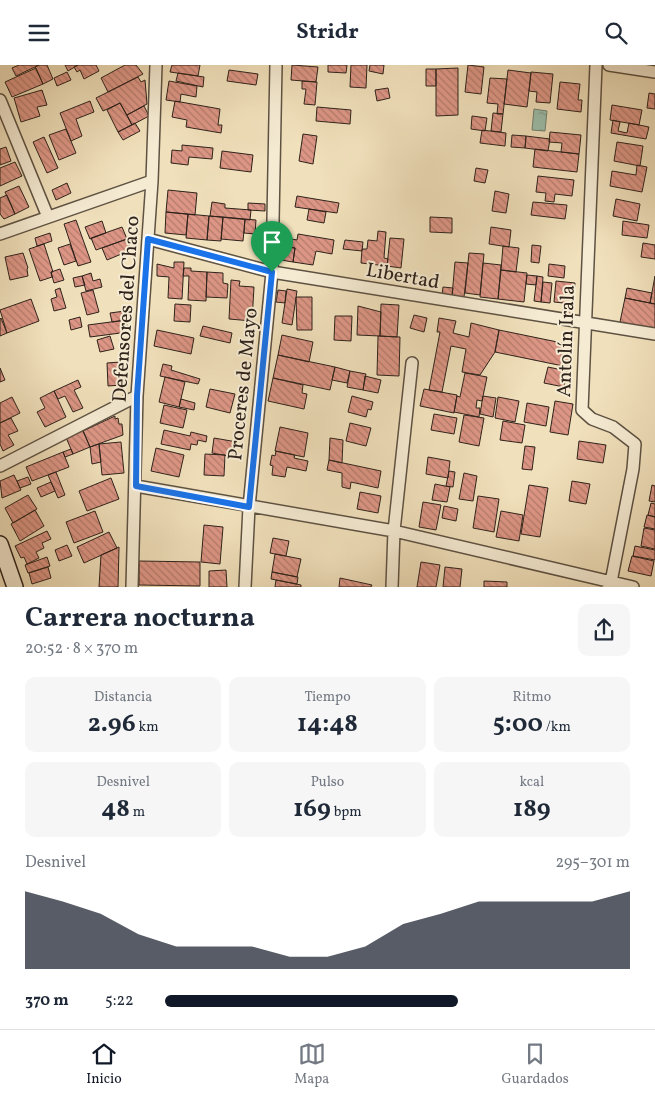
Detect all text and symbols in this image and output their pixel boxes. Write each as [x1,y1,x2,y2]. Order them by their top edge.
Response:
text: Stridr [296,17,359,48]
icon: menu [25,19,53,47]
icon: search [602,19,630,47]
street label: Defensores del Chaco [106,215,147,404]
pin [251,221,293,272]
icon: arrive [258,228,286,256]
street label: Libertad [364,257,442,297]
street label: Antolín Irala [551,284,583,398]
street label: Proceres de Mayo [222,306,266,462]
text: Carrera nocturna [25,599,255,638]
button: share [578,604,630,656]
text: 20:52 · 8 × 370 m [25,638,138,660]
text: Distancia [94,688,152,707]
text: Tiempo [304,688,351,707]
text: Ritmo [513,688,551,707]
text: 2.96 [88,707,136,742]
text: 14:48 [297,707,358,742]
text: 5:00 [493,707,543,742]
text: km [136,718,159,737]
text: /km [543,718,571,737]
text: Desnivel [96,773,150,792]
text: Pulso [311,773,344,792]
text: kcal [519,773,544,792]
text: 48 [101,792,130,827]
text: 169 [293,792,331,827]
text: 189 [513,792,551,827]
text: m [130,803,145,822]
text: bpm [331,803,362,822]
text: Desnivel [25,852,86,874]
text: 295–301 m [556,852,630,874]
text: 370 m [25,990,69,1012]
text: 5:22 [105,990,134,1012]
tab: Inicio [86,1040,122,1089]
tab: Mapa [294,1040,329,1089]
tab: Guardados [502,1040,569,1089]

